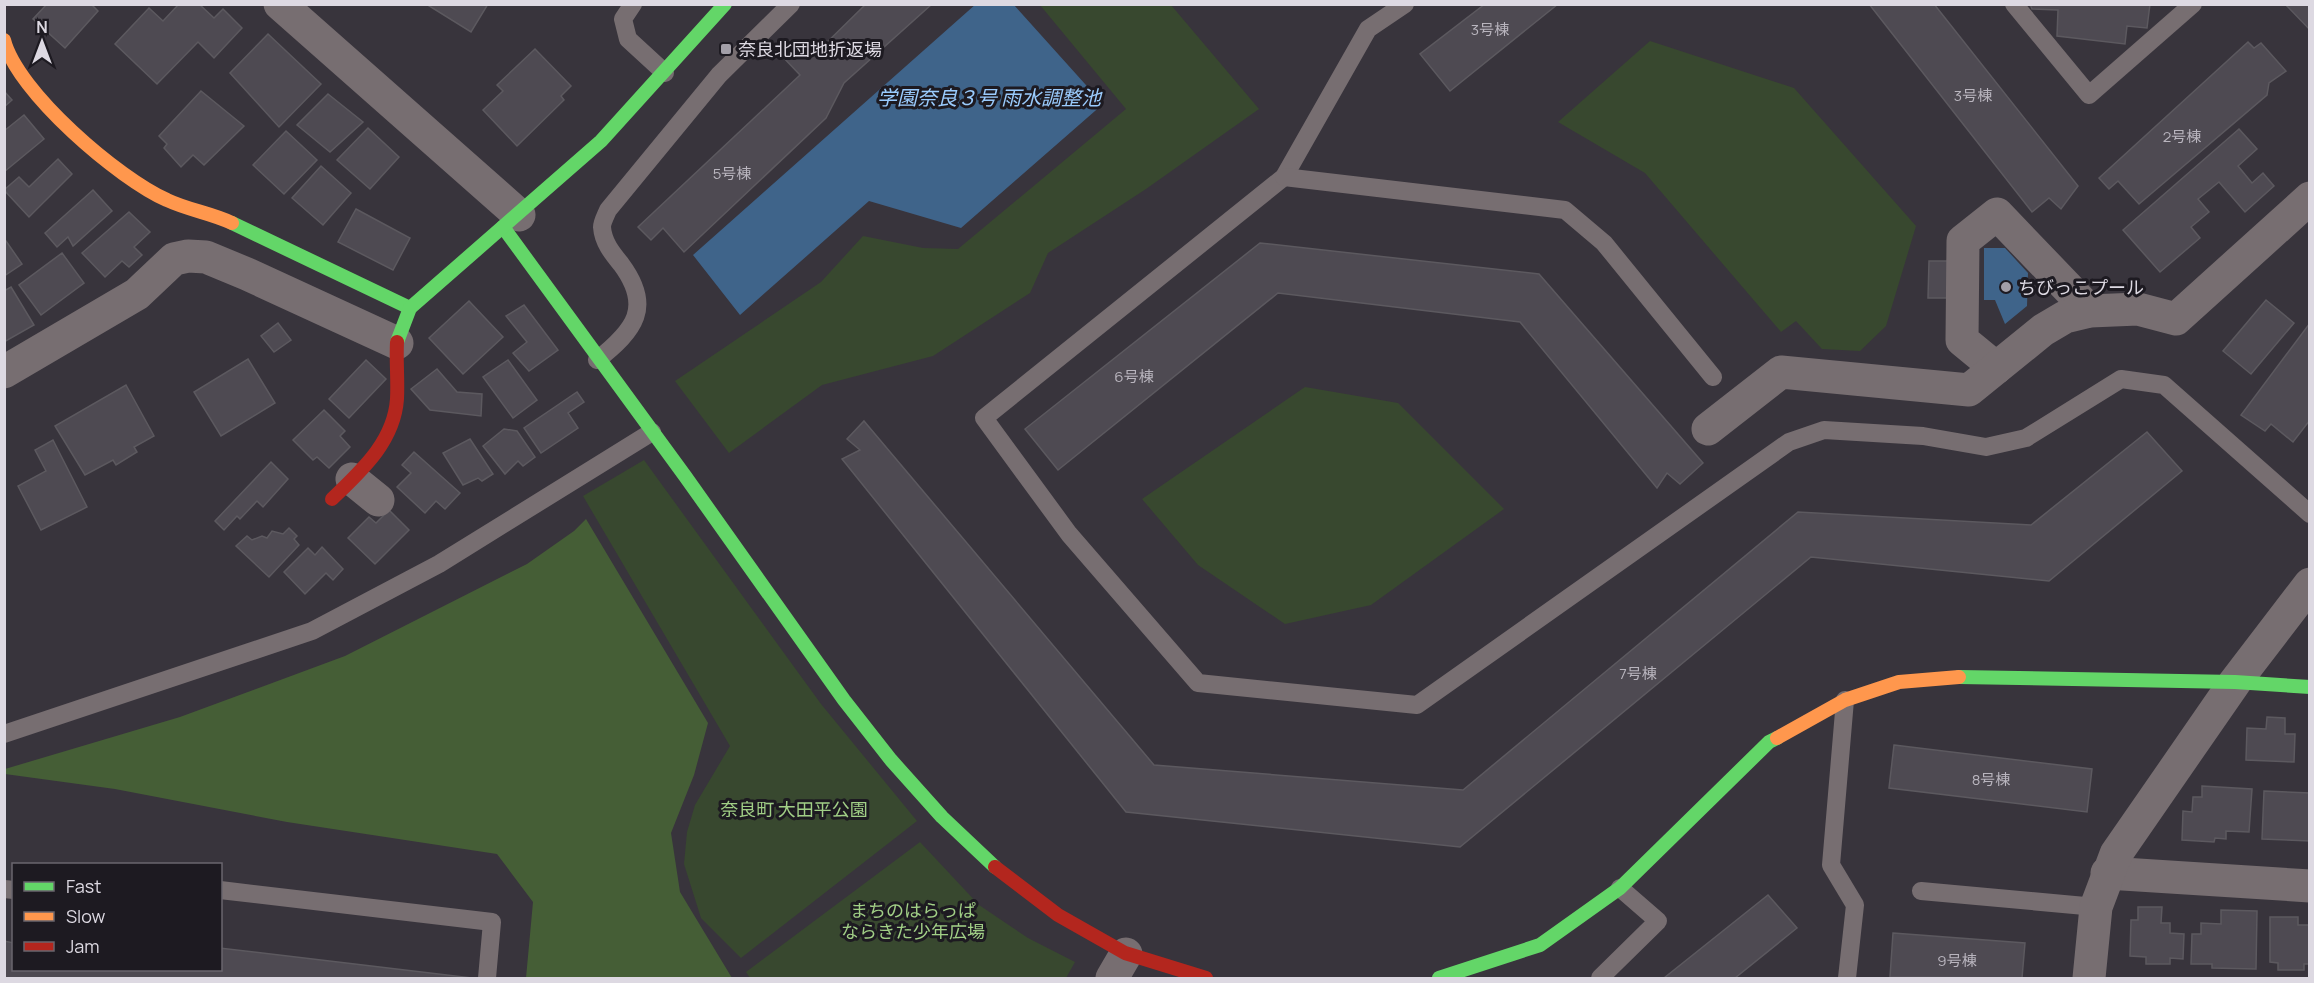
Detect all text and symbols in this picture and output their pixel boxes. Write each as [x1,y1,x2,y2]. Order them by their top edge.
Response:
north arrow [12,12,72,72]
text: N [36,16,48,38]
house number: 3号棟 [1471,19,1509,40]
place label: 奈良北団地折返場 [738,37,882,61]
marker: 奈良北団地折返場 [719,42,733,56]
water label: 学園奈良３号 雨水調整池 [877,84,1103,111]
house number: 3号棟 [1954,85,1992,106]
house number: 2号棟 [2163,126,2201,147]
house number: 5号棟 [713,163,751,184]
place label: ちびっこプール [2018,275,2144,299]
marker: ちびっこプール [1999,280,2013,294]
house number: 6号棟 [1114,366,1154,387]
house number: 7号棟 [1619,663,1657,684]
house number: 8号棟 [1972,769,2010,790]
park label: 奈良町 大田平公園 [720,797,868,821]
legend [12,863,222,971]
text: Fast [66,874,101,898]
park label: まちのはらっぱ ならきた少年広場 [841,898,985,943]
text: Slow [66,904,106,928]
text: Jam [66,934,100,958]
house number: 9号棟 [1937,950,1977,971]

